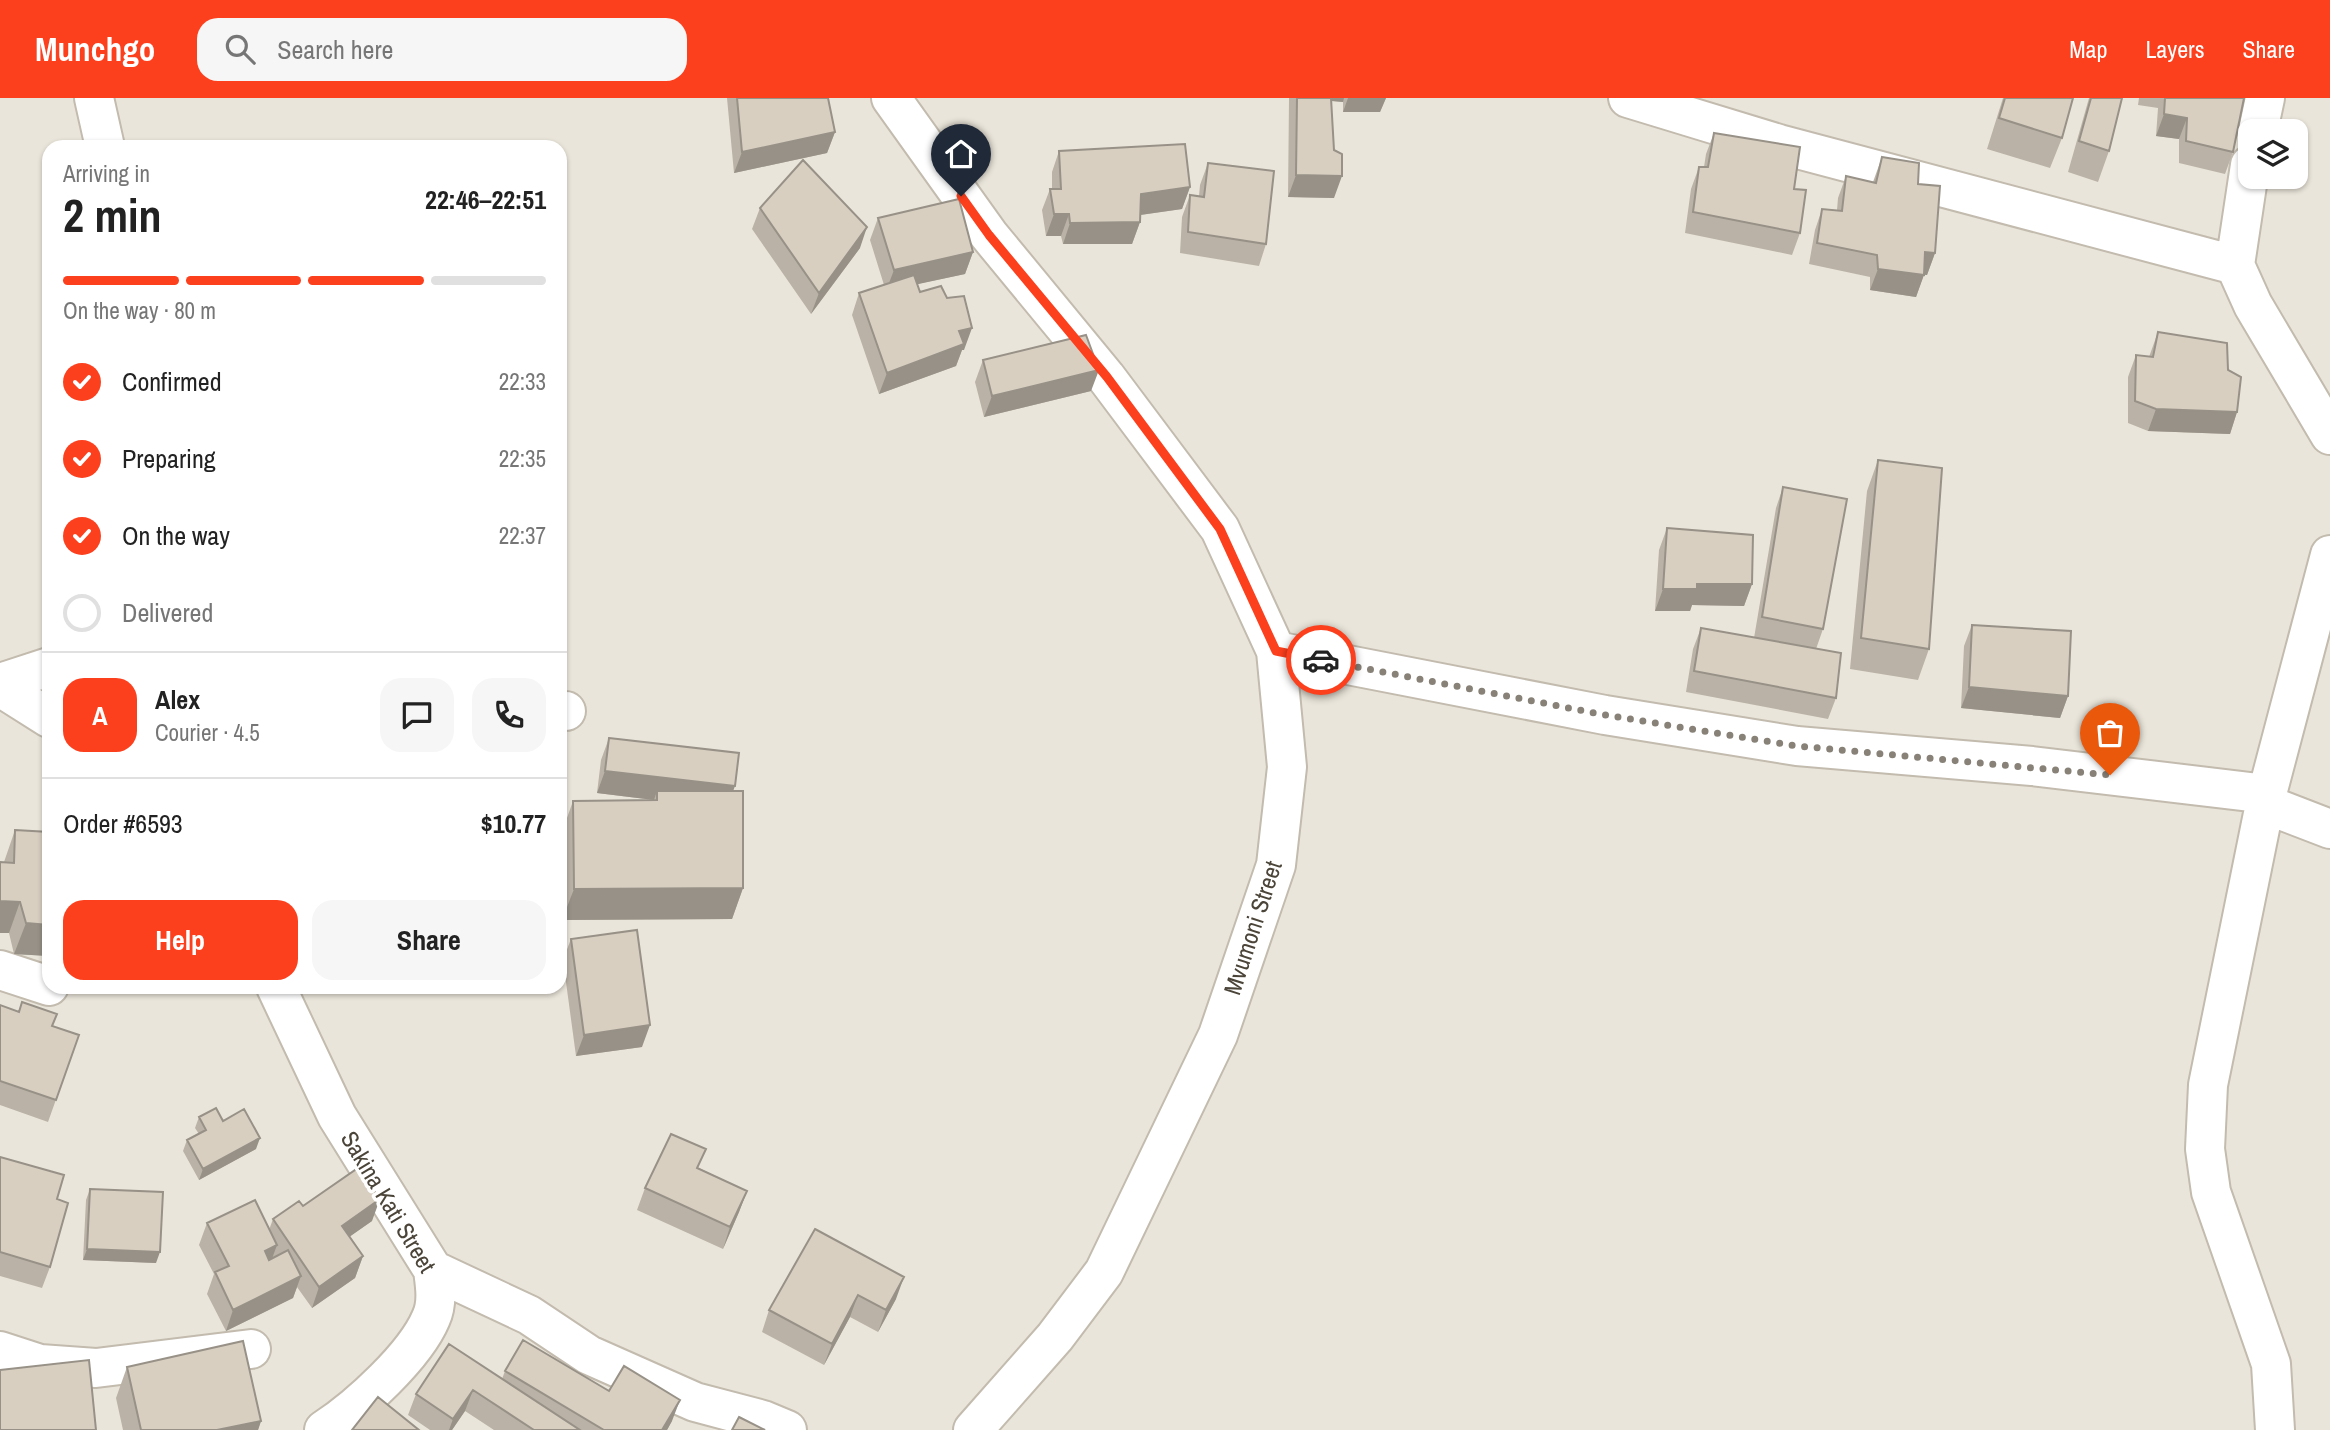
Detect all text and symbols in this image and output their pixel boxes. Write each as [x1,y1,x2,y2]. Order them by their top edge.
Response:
search box [197,18,687,81]
text: Munchgo [35,27,155,71]
icon: search [221,30,259,68]
text: Search here [277,32,393,67]
text: Map [2069,33,2107,65]
text: Layers [2145,33,2204,65]
text: Share [2242,33,2295,65]
map controls [2238,119,2308,189]
button: layers [2238,119,2308,189]
pin [931,124,991,196]
icon: home [942,135,980,173]
text: Arriving in [63,158,150,189]
text: 22:46–22:51 [425,182,546,217]
text: 2 min [63,184,162,246]
text: On the way · 80 m [63,295,216,326]
icon: check [63,363,101,401]
text: Confirmed [122,364,222,399]
text: 22:33 [499,366,546,397]
icon: check [63,440,101,478]
text: Preparing [122,441,216,476]
text: 22:35 [499,443,546,474]
icon: check [63,517,101,555]
text: On the way [122,518,230,553]
text: 22:37 [499,520,546,551]
text: Delivered [122,595,213,630]
courier [1286,625,1356,695]
icon: car [1302,641,1340,679]
button: chat [380,678,454,752]
button: phone [472,678,546,752]
text: Alex [155,682,200,717]
text: A [92,698,108,733]
pin [2080,703,2140,775]
icon: bag [2091,714,2129,752]
text: Courier · 4.5 [155,717,260,748]
text: Order #6593 [63,806,183,841]
text: $10.77 [481,806,546,841]
street label: Mvumoni Street [1215,856,1289,999]
button: Help [63,900,298,980]
button: Share [312,900,546,980]
street label: Sakina Kati Street [334,1125,444,1279]

